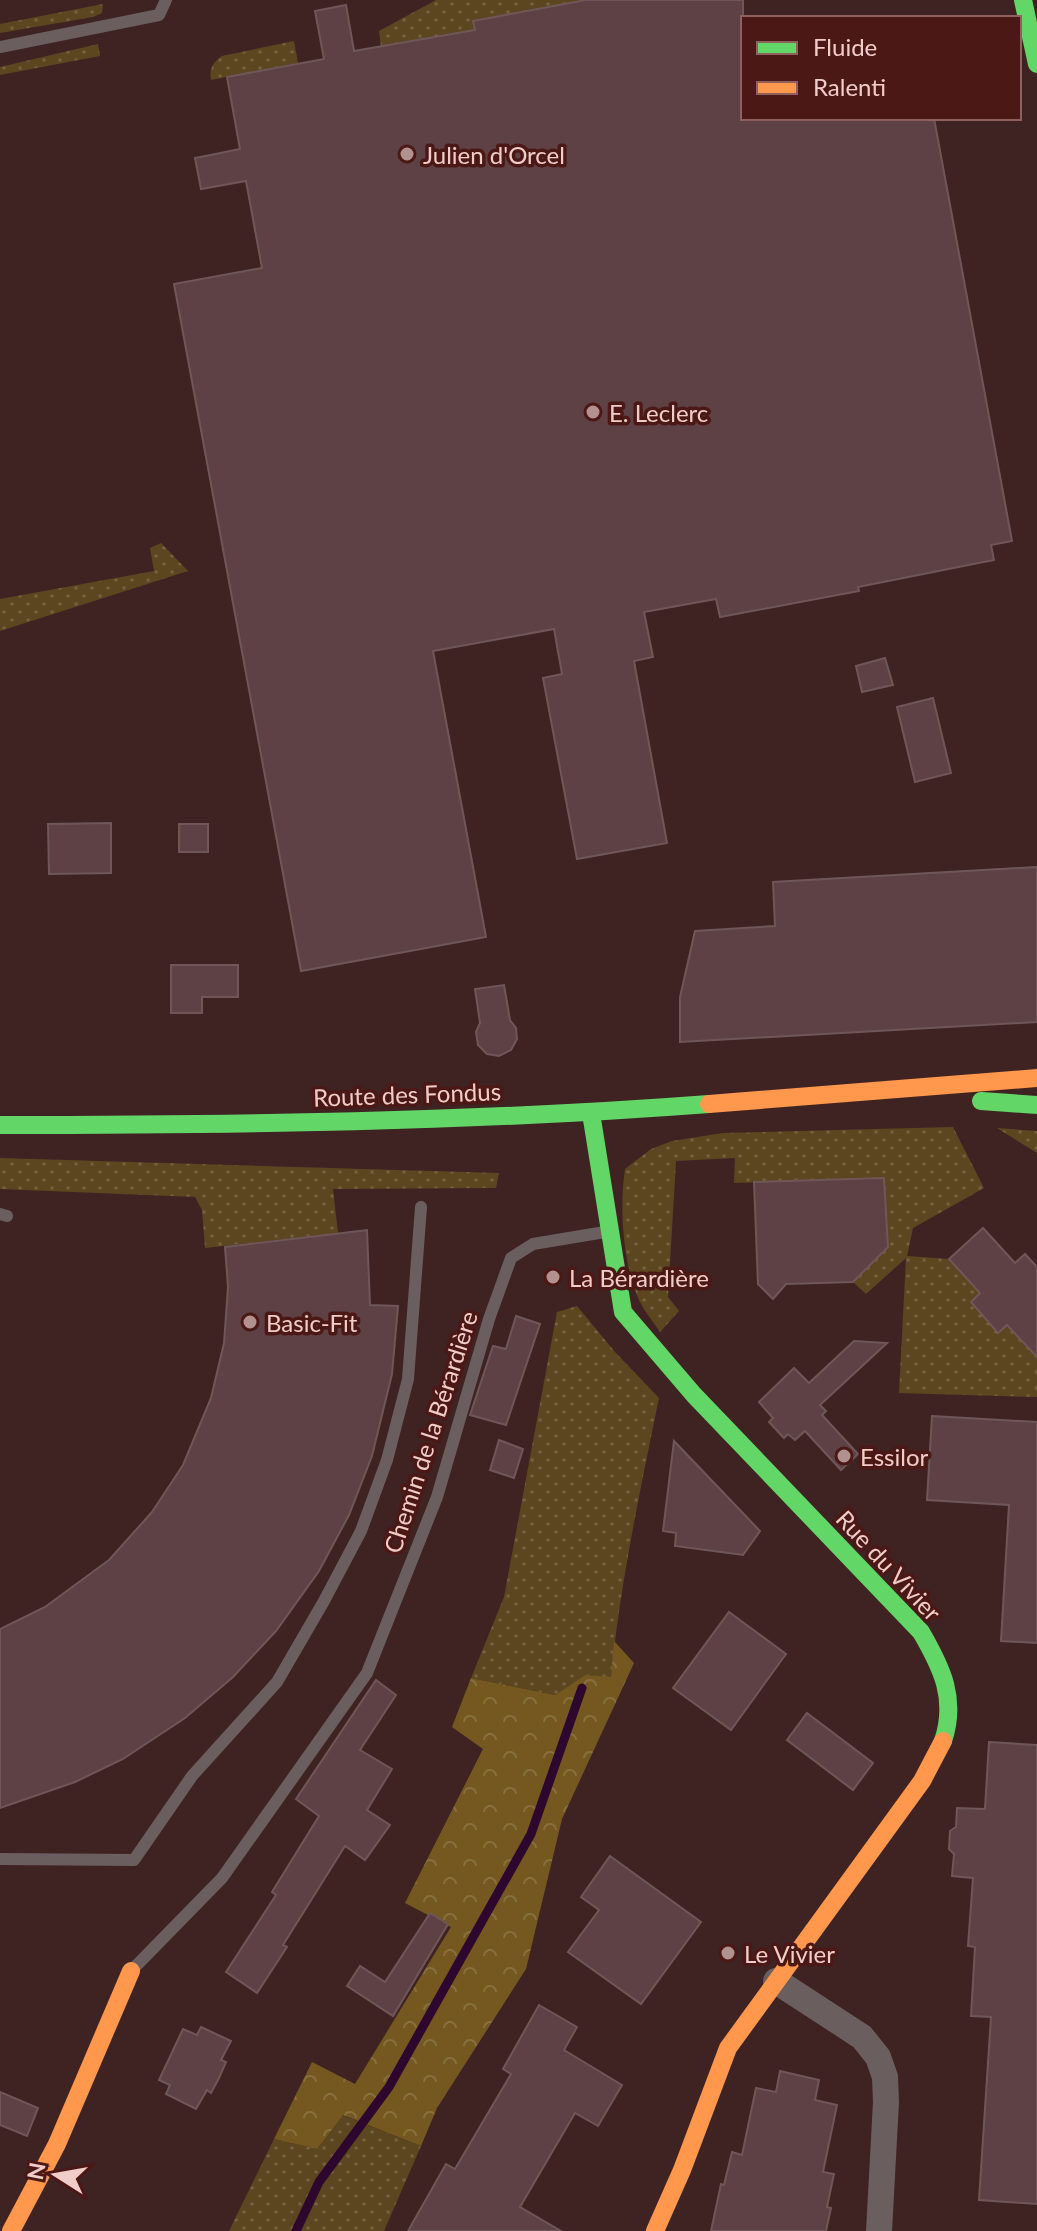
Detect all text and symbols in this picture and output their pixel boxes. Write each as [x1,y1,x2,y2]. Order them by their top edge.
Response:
legend [741,16,1021,120]
text: Fluide [813,32,877,61]
text: Ralenti [813,72,886,101]
place label: Julien d'Orcel [423,140,565,169]
marker: Julien d'Orcel [398,145,416,163]
place label: E. Leclerc [609,398,708,427]
marker: E. Leclerc [584,403,602,421]
street label: Route des Fondus [313,1076,501,1112]
place label: La Bérardière [569,1263,709,1292]
marker: La Bérardière [544,1268,562,1286]
street label: Chemin de la Bérardière [377,1307,483,1557]
place label: Basic-Fit [266,1308,358,1337]
marker: Basic-Fit [241,1313,259,1331]
place label: Essilor [860,1442,928,1471]
marker: Essilor [835,1447,853,1465]
street label: Rue du Vivier [831,1504,948,1626]
place label: Le Vivier [744,1939,835,1968]
marker: Le Vivier [719,1944,737,1962]
north arrow [16,2135,96,2215]
text: N [21,2160,51,2182]

